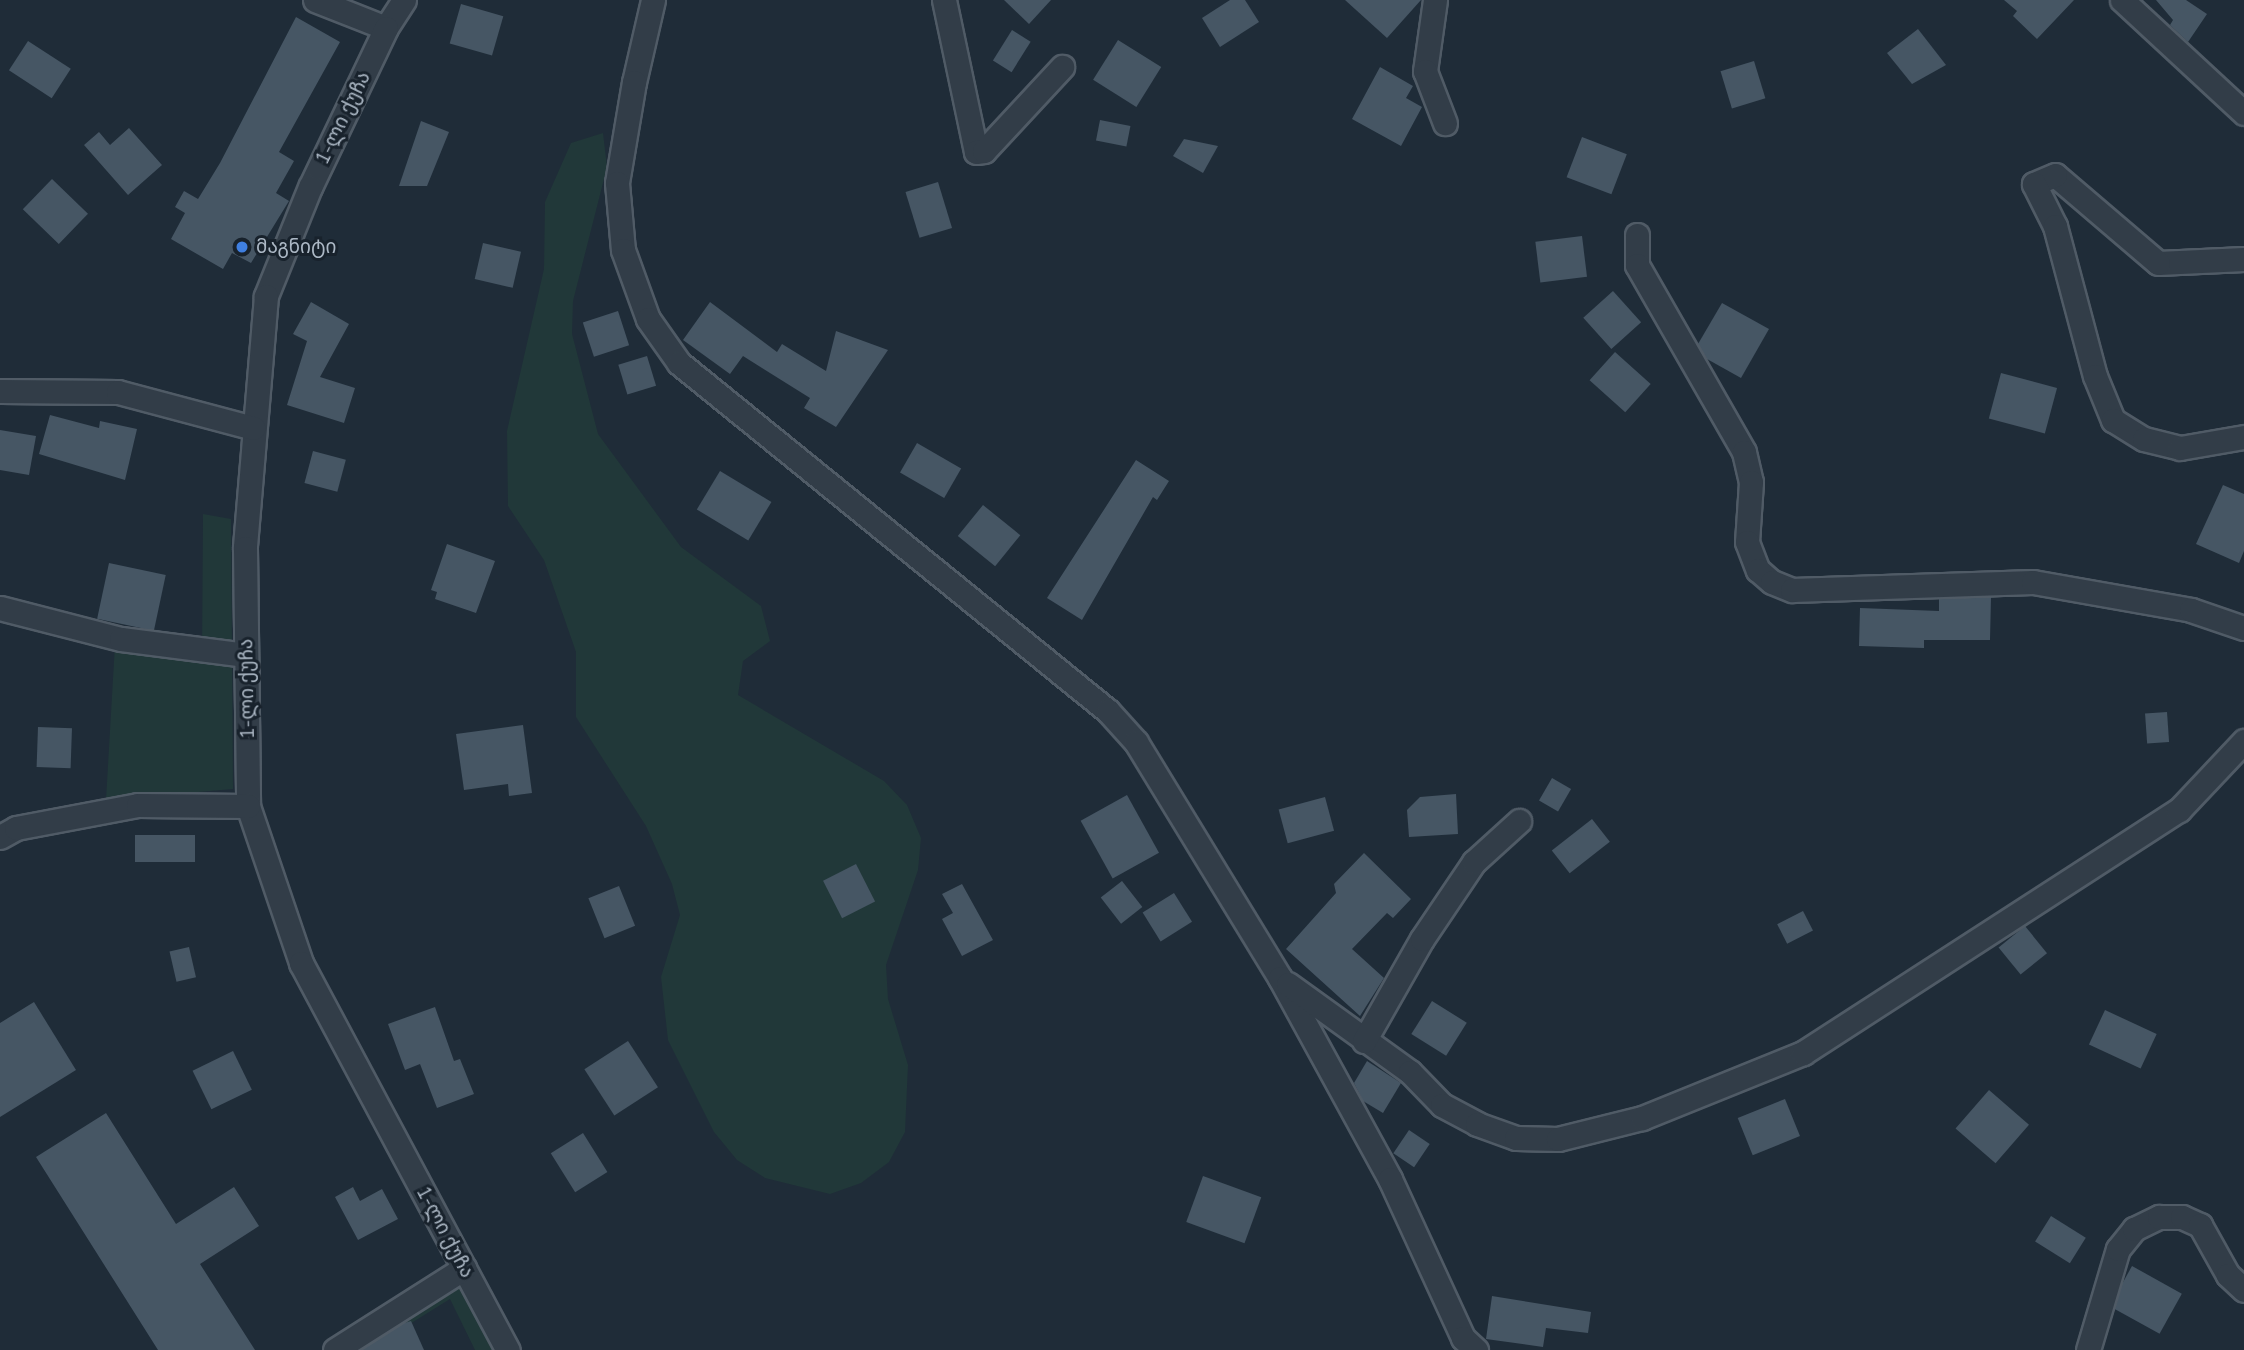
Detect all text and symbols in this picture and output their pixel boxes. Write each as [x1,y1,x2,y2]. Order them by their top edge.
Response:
street label: 1-ლი ქუჩა [311,68,375,168]
place label: მაგნიტი [256,236,336,258]
marker: მაგნიტი [234,239,250,255]
street label: 1-ლი ქუჩა [235,639,259,739]
street label: 1-ლი ქუჩა [411,1182,479,1282]

